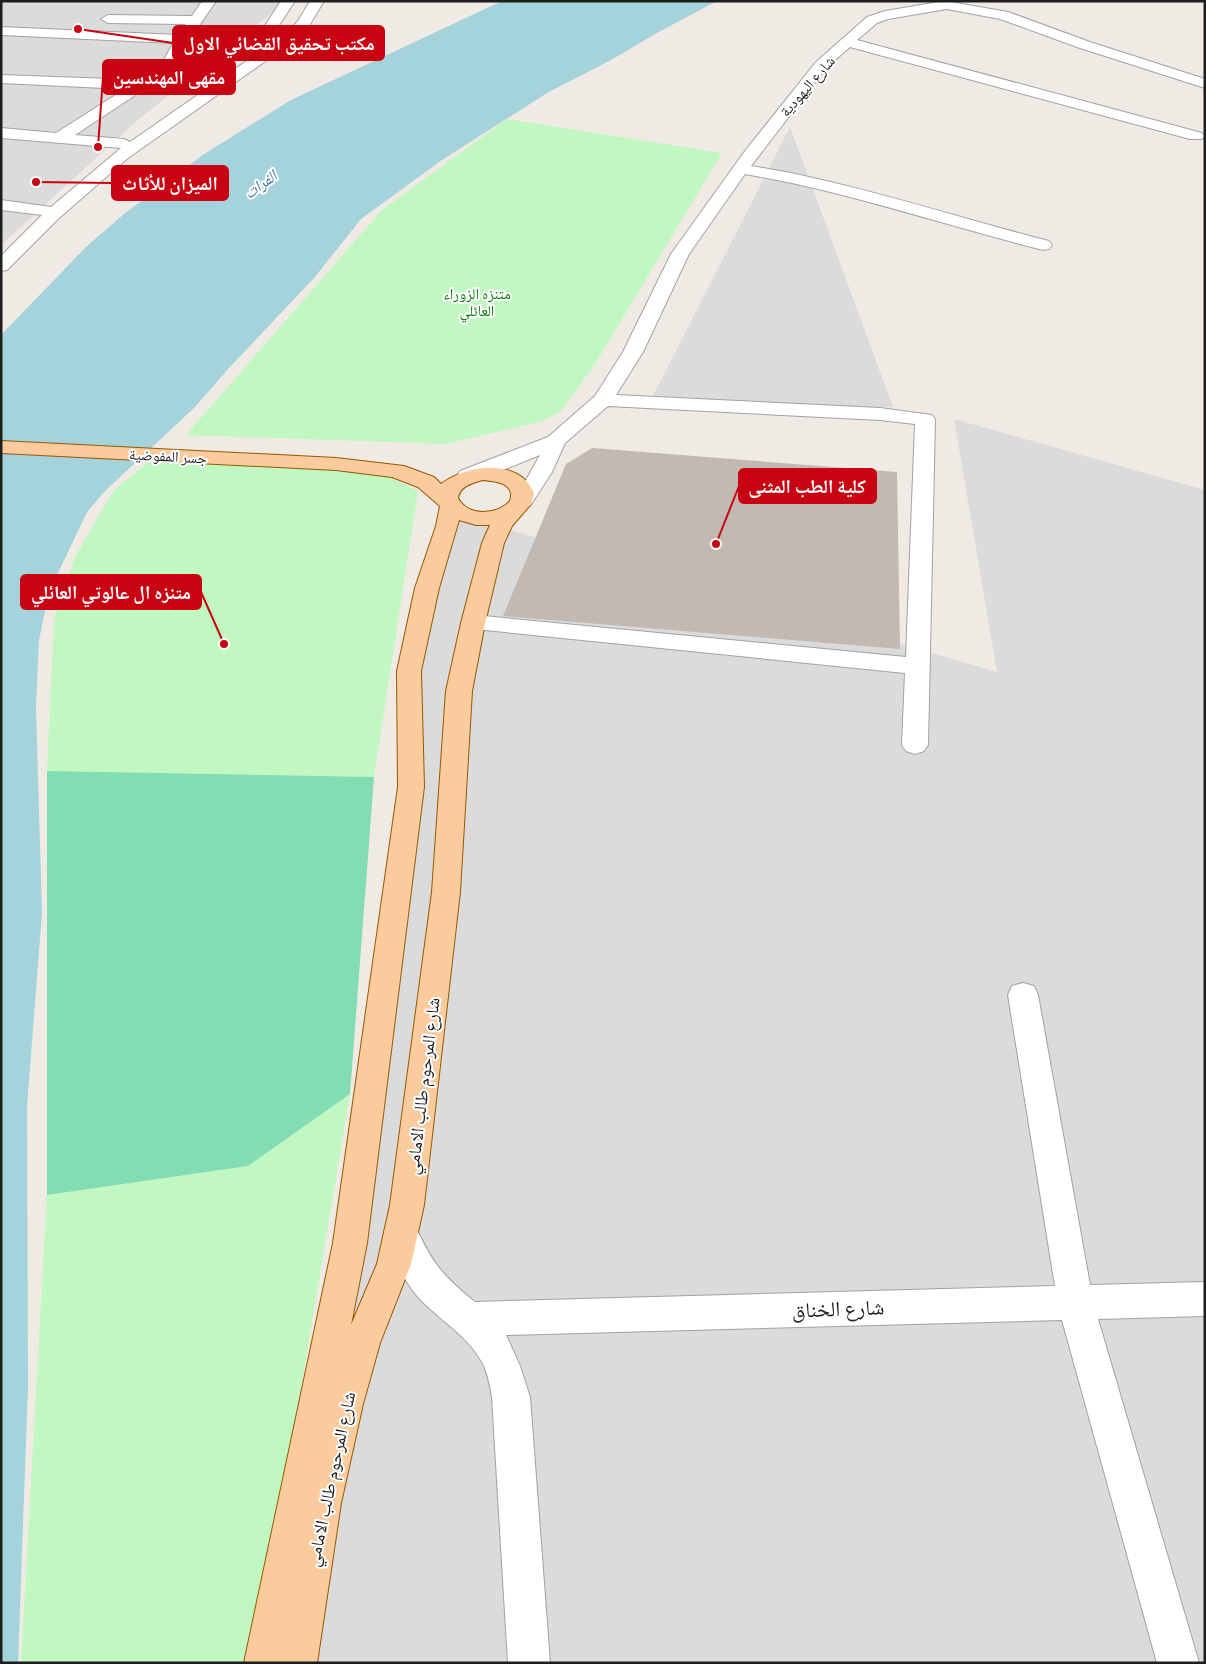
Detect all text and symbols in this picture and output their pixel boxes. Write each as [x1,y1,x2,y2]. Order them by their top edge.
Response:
callout: مكتب تحقيق القضائي الاول [173,26,384,60]
text: مكتب تحقيق القضائي الاول [183,30,375,59]
street label: شارع اليهودية [775,51,839,121]
callout: مقهى المهندسين [103,60,235,94]
text: مقهى المهندسين [113,64,225,90]
water label: الفرات [239,163,283,203]
callout: الميزان للأثاث [112,166,228,200]
text: الميزان للأثاث [122,170,218,196]
park label: متنزه الزوراء العائلي [443,283,511,322]
street label: جسر المفوضية [128,443,208,469]
callout: كلية الطب المثنى [739,469,876,503]
text: كلية الطب المثنى [748,473,866,499]
callout: متنزه ال عالوتي العائلي [21,575,201,609]
text: متنزه ال عالوتي العائلي [31,579,191,608]
street label: شارع المرحوم طالب الامامي [399,996,448,1176]
street label: شارع الخناق [791,1292,885,1324]
street label: شارع المرحوم طالب الامامي [300,1389,364,1569]

